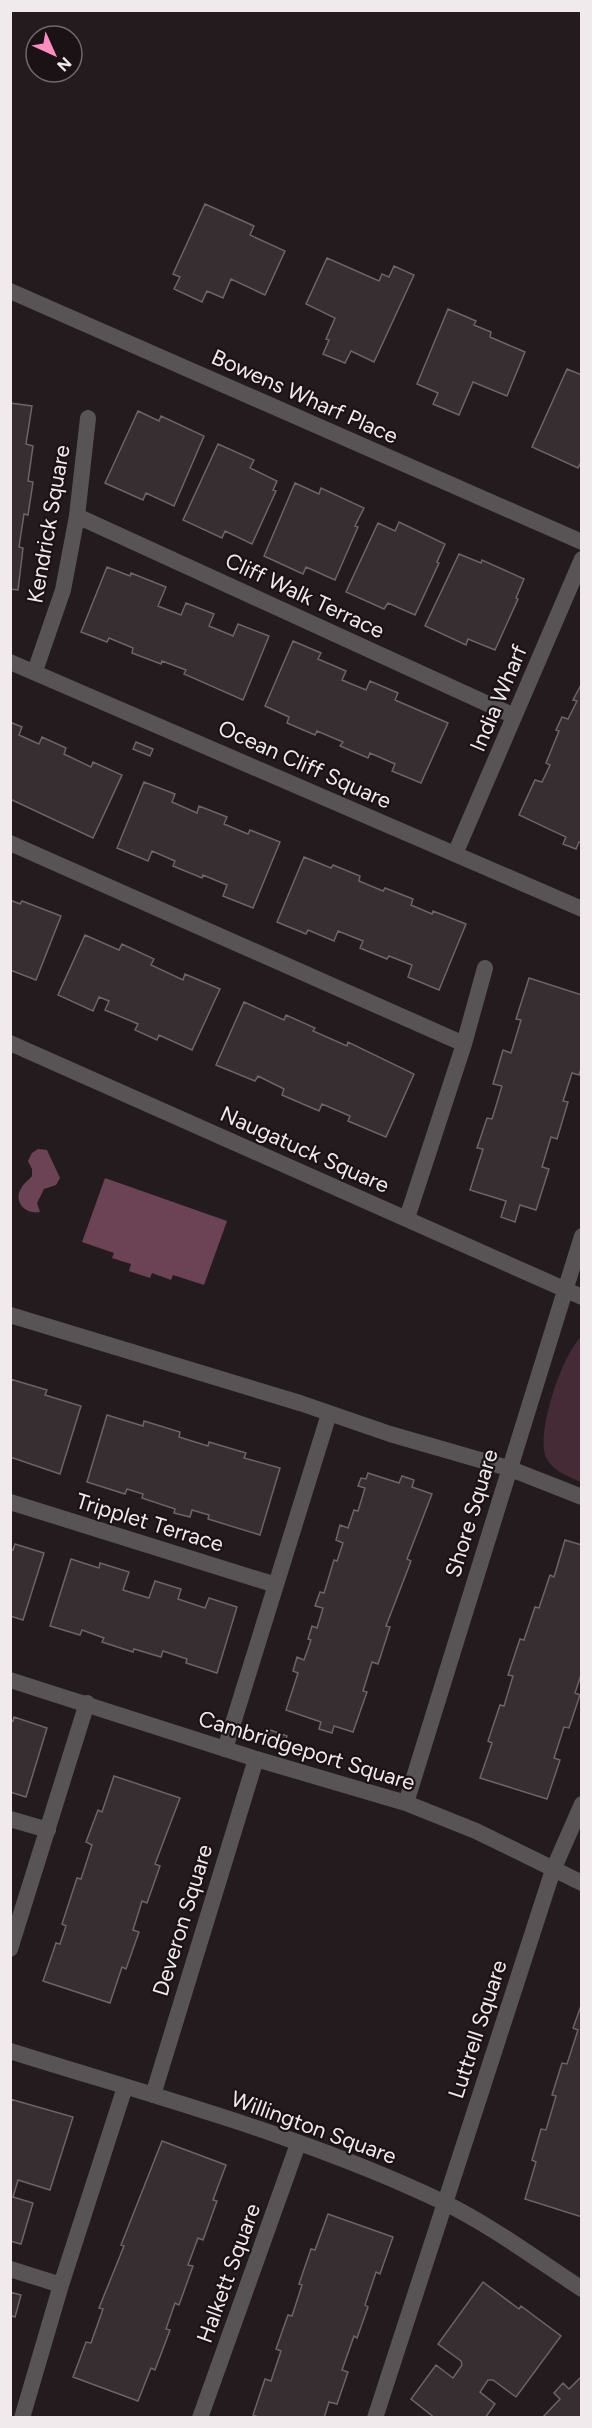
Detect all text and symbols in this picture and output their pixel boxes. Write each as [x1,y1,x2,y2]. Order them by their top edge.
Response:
north arrow [24,24,84,84]
text: N [53,53,75,75]
street label: Bowens Wharf Place [207,343,402,450]
street label: Kendrick Square [21,443,76,605]
street label: Cliff Walk Terrace [221,547,389,644]
street label: India Wharf [464,640,533,756]
street label: Ocean Cliff Square [214,714,396,815]
street label: Naugatuck Square [216,1100,394,1199]
street label: Shore Square [439,1446,504,1581]
street label: Tripplet Terrace [73,1487,227,1558]
street label: Cambridgeport Square [195,1705,418,1796]
street label: Deveron Square [147,1841,218,1999]
street label: Luttrell Square [442,1956,513,2102]
street label: Willington Square [227,2085,400,2170]
street label: Halkett Square [191,2200,266,2347]

